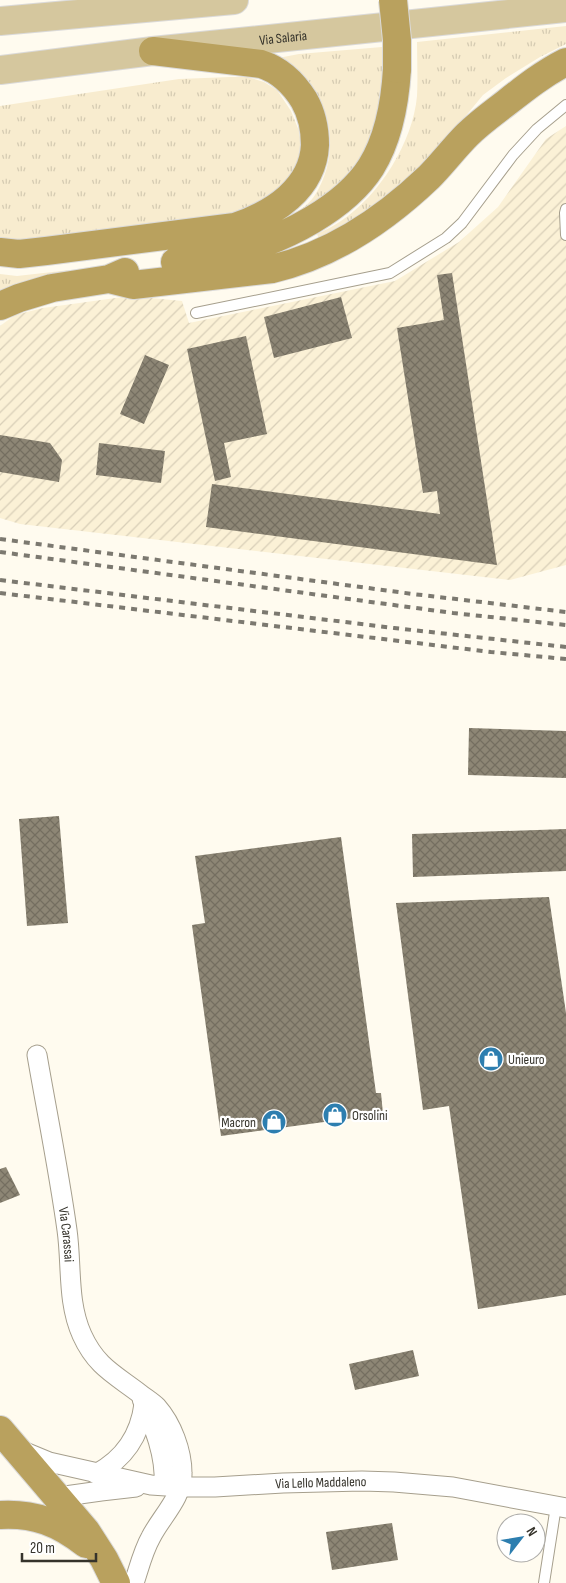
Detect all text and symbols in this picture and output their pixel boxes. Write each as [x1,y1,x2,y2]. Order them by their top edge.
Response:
street label: Via Salaria [258,27,308,49]
shop icon: Unieuro [478,1046,504,1072]
place label: Unieuro [508,1051,545,1068]
shop icon: Orsolini [322,1102,348,1128]
place label: Orsolini [352,1107,388,1124]
shop icon: Macron [261,1109,287,1135]
place label: Macron [221,1114,256,1131]
street label: Via Carassai [55,1206,78,1263]
street label: Via Lello Maddaleno [275,1473,367,1492]
north arrow [496,1513,546,1563]
text: N [523,1524,541,1539]
scale bar [22,1530,96,1562]
text: 20 m [30,1539,55,1558]

